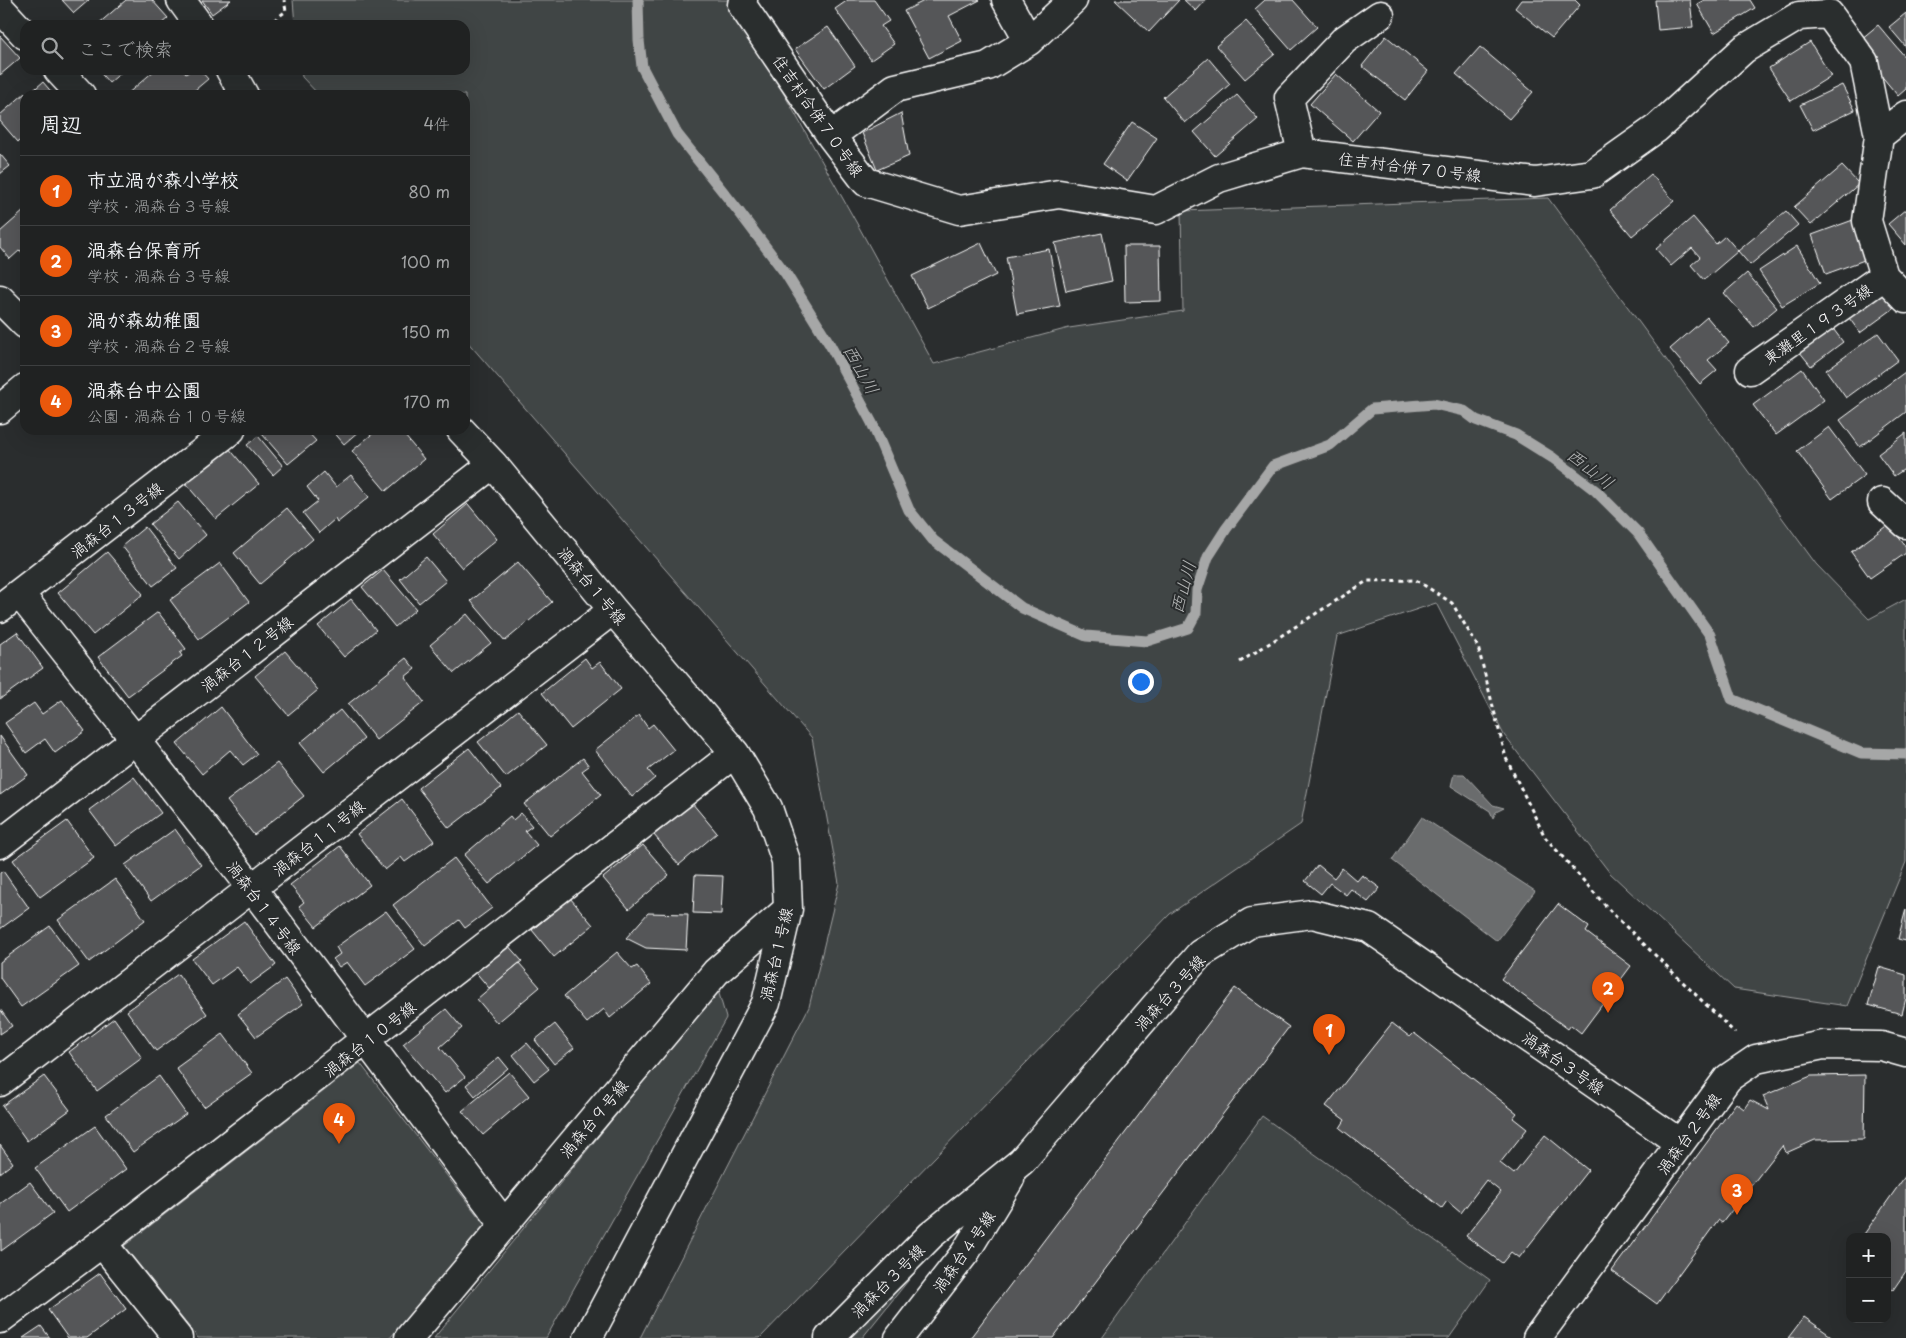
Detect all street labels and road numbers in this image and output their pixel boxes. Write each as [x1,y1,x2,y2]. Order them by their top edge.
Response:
street label: 住吉村合併７０号線 [768,49,870,181]
street label: 住吉村合併７０号線 [1337,145,1483,187]
street label: 東灘里１９３号線 [1758,276,1876,370]
street label: 渦森台１３号線 [64,475,168,563]
street label: 渦森台１号線 [553,541,633,629]
street label: 渦森台１２号線 [194,609,298,697]
street label: 渦森台１１号線 [266,793,370,881]
street label: 渦森台１４号線 [222,855,308,959]
street label: 渦森台１号線 [753,905,797,1003]
street label: 渦森台３号線 [1128,948,1210,1036]
street label: 渦森台１０号線 [317,994,421,1082]
street label: 渦森台３号線 [1518,1025,1610,1099]
street label: 渦森台９号線 [553,1074,633,1162]
street label: 渦森台２号線 [1650,1087,1726,1179]
street label: 渦森台４号線 [926,1205,1000,1297]
street label: 渦森台３号線 [845,1238,929,1322]

